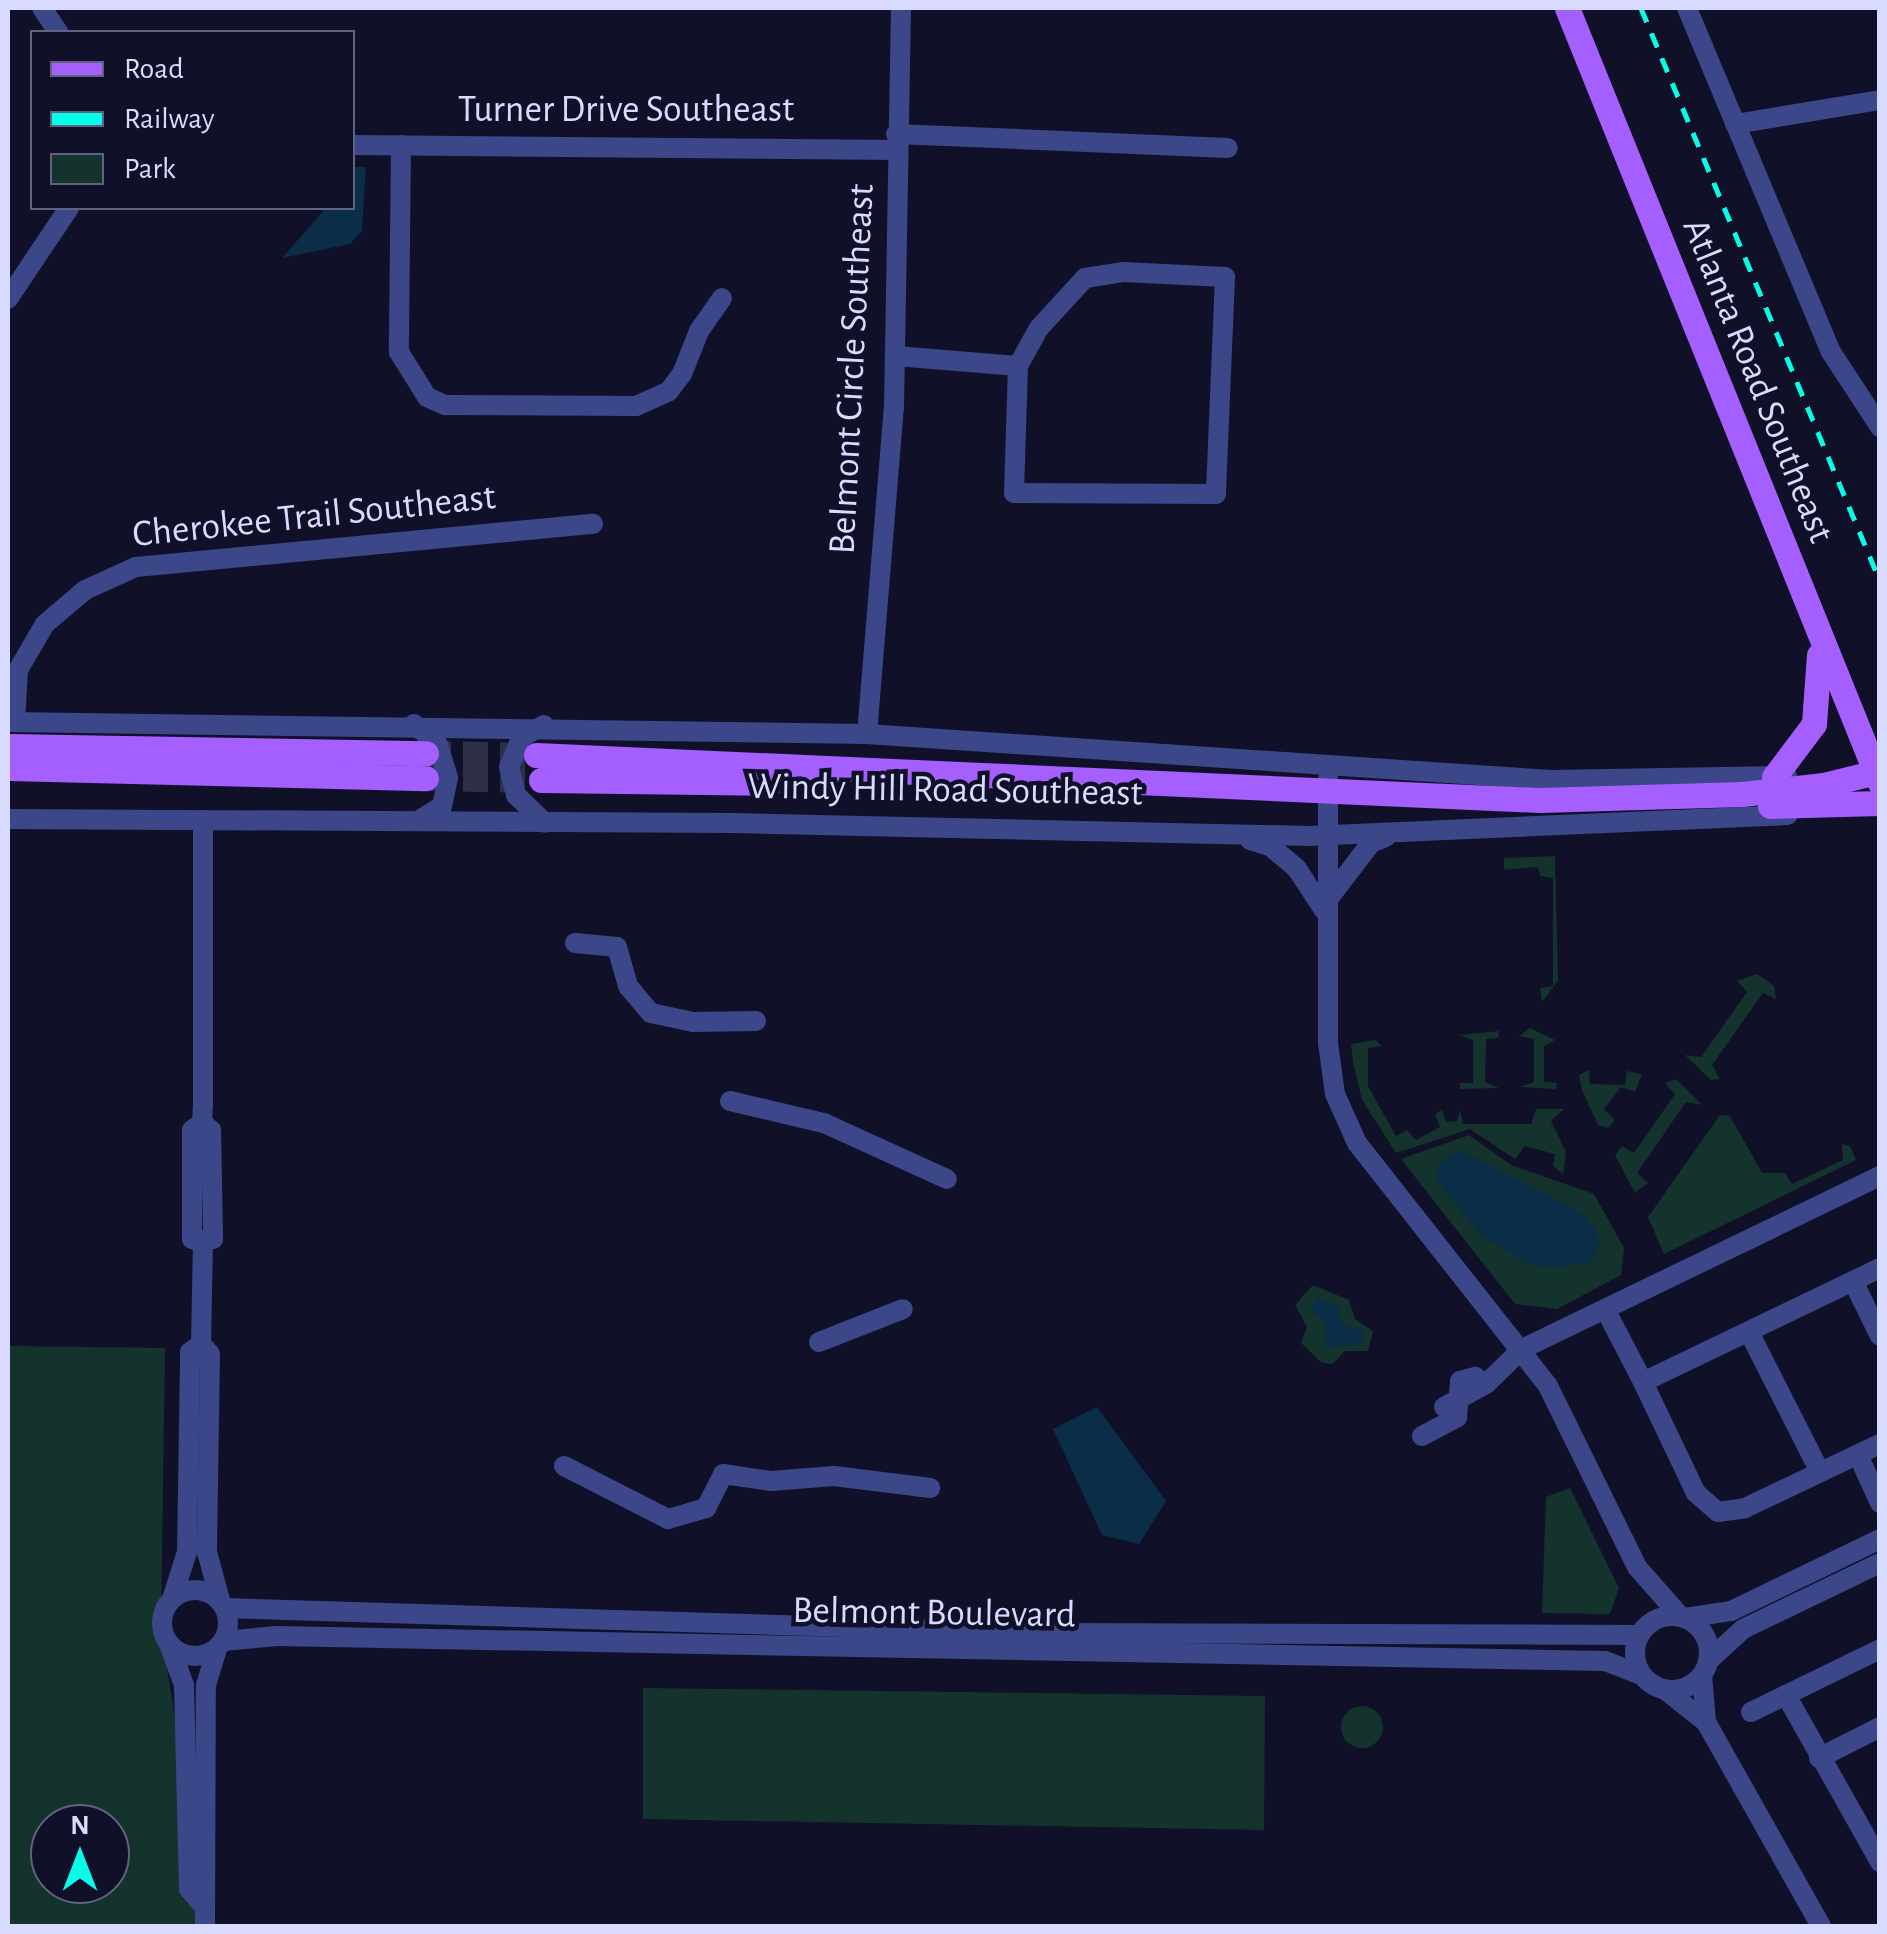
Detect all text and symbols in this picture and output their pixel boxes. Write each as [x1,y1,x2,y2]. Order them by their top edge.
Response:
legend [30,30,355,210]
text: Road [124,54,184,84]
street label: Turner Drive Southeast [458,88,794,134]
text: Railway [124,104,215,134]
text: Park [124,154,176,184]
street label: Belmont Circle Southeast [821,183,885,555]
street label: Atlanta Road Southeast [1671,212,1843,550]
street label: Cherokee Trail Southeast [130,475,498,559]
street label: Windy Hill Road Southeast [747,765,1143,817]
street label: Belmont Boulevard [792,1589,1076,1639]
north arrow [30,1804,130,1904]
text: N [70,1812,90,1840]

